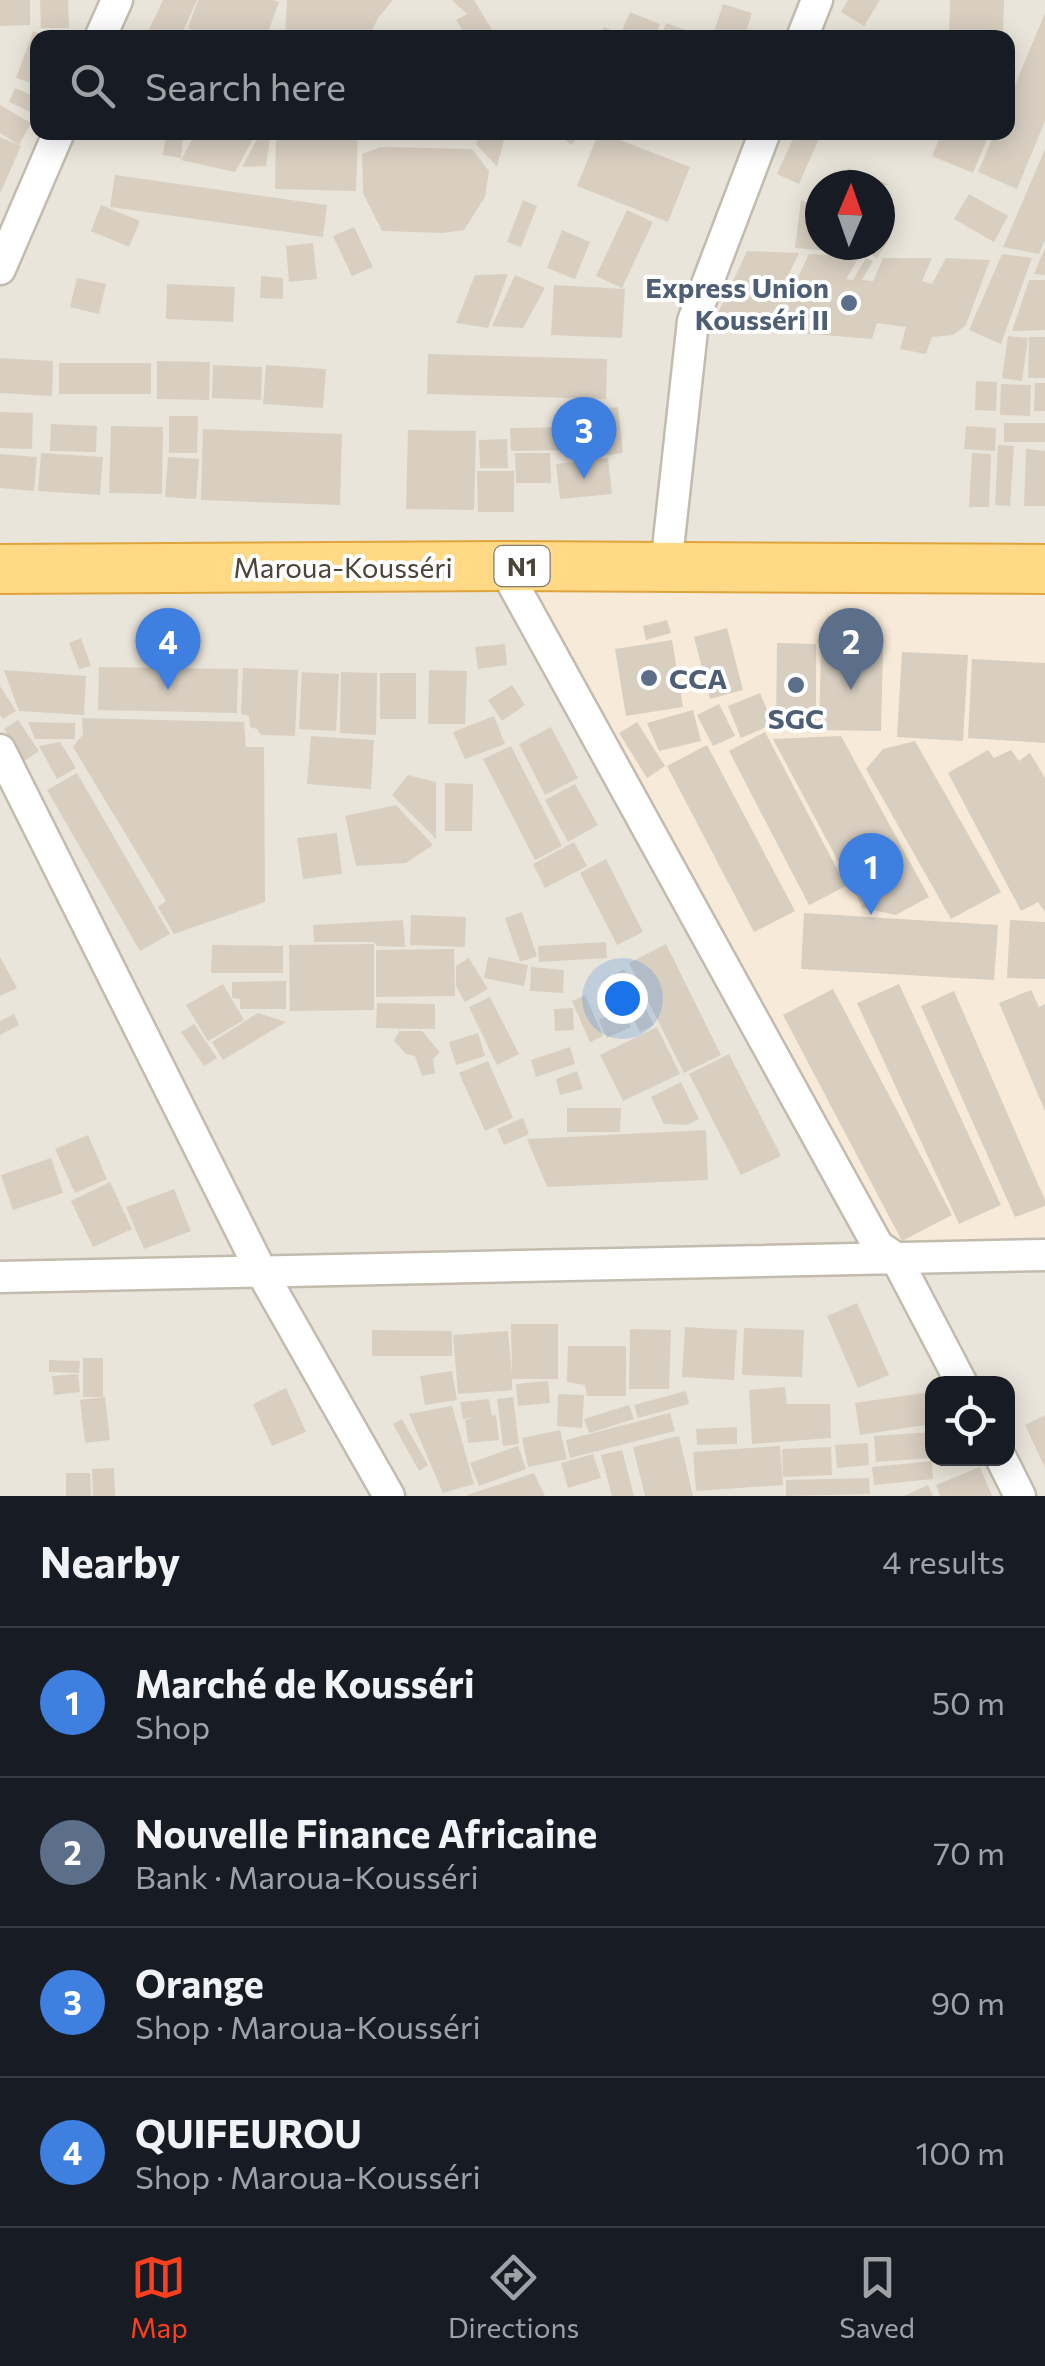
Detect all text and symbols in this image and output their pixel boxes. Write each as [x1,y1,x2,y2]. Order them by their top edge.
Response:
search box [30,30,1015,140]
icon: search [65,58,120,113]
text: Search here [145,62,346,109]
north arrow [805,170,895,260]
place label: Express Union Kousséri II [645,270,829,336]
marker: Express Union Kousséri II [838,292,860,314]
pin: 3 [552,396,616,479]
road number: N1 [494,546,550,586]
street label: Maroua-Kousséri [233,550,453,584]
pin: 4 [136,608,200,690]
pin: 2 [818,608,884,690]
place label: CCA [669,661,727,695]
marker: CCA [638,667,660,689]
marker: SGC [785,674,807,696]
place label: SGC [768,701,824,735]
pin: 1 [838,832,904,915]
your location [597,973,648,1024]
map controls [925,1376,1015,1466]
button: locate [925,1376,1015,1466]
text: Nearby [40,1535,180,1587]
text: 4 results [882,1541,1005,1581]
text: Marché de Kousséri [135,1659,474,1706]
text: 1 [65,1682,80,1722]
text: 50 m [932,1682,1005,1722]
text: Shop [135,1706,210,1746]
text: Nouvelle Finance Africaine [135,1809,597,1856]
text: 2 [63,1832,82,1872]
text: 70 m [933,1832,1005,1872]
text: Bank · Maroua-Kousséri [135,1856,479,1896]
text: Orange [135,1959,264,2006]
text: 3 [63,1982,82,2022]
text: 90 m [931,1982,1005,2022]
text: Shop · Maroua-Kousséri [135,2006,481,2046]
text: QUIFEUROU [135,2109,362,2156]
text: 4 [63,2132,82,2172]
text: 100 m [916,2132,1005,2172]
text: Shop · Maroua-Kousséri [135,2156,481,2196]
tab: Map [130,2250,188,2344]
tab: Directions [448,2250,579,2344]
tab: Saved [839,2250,915,2344]

